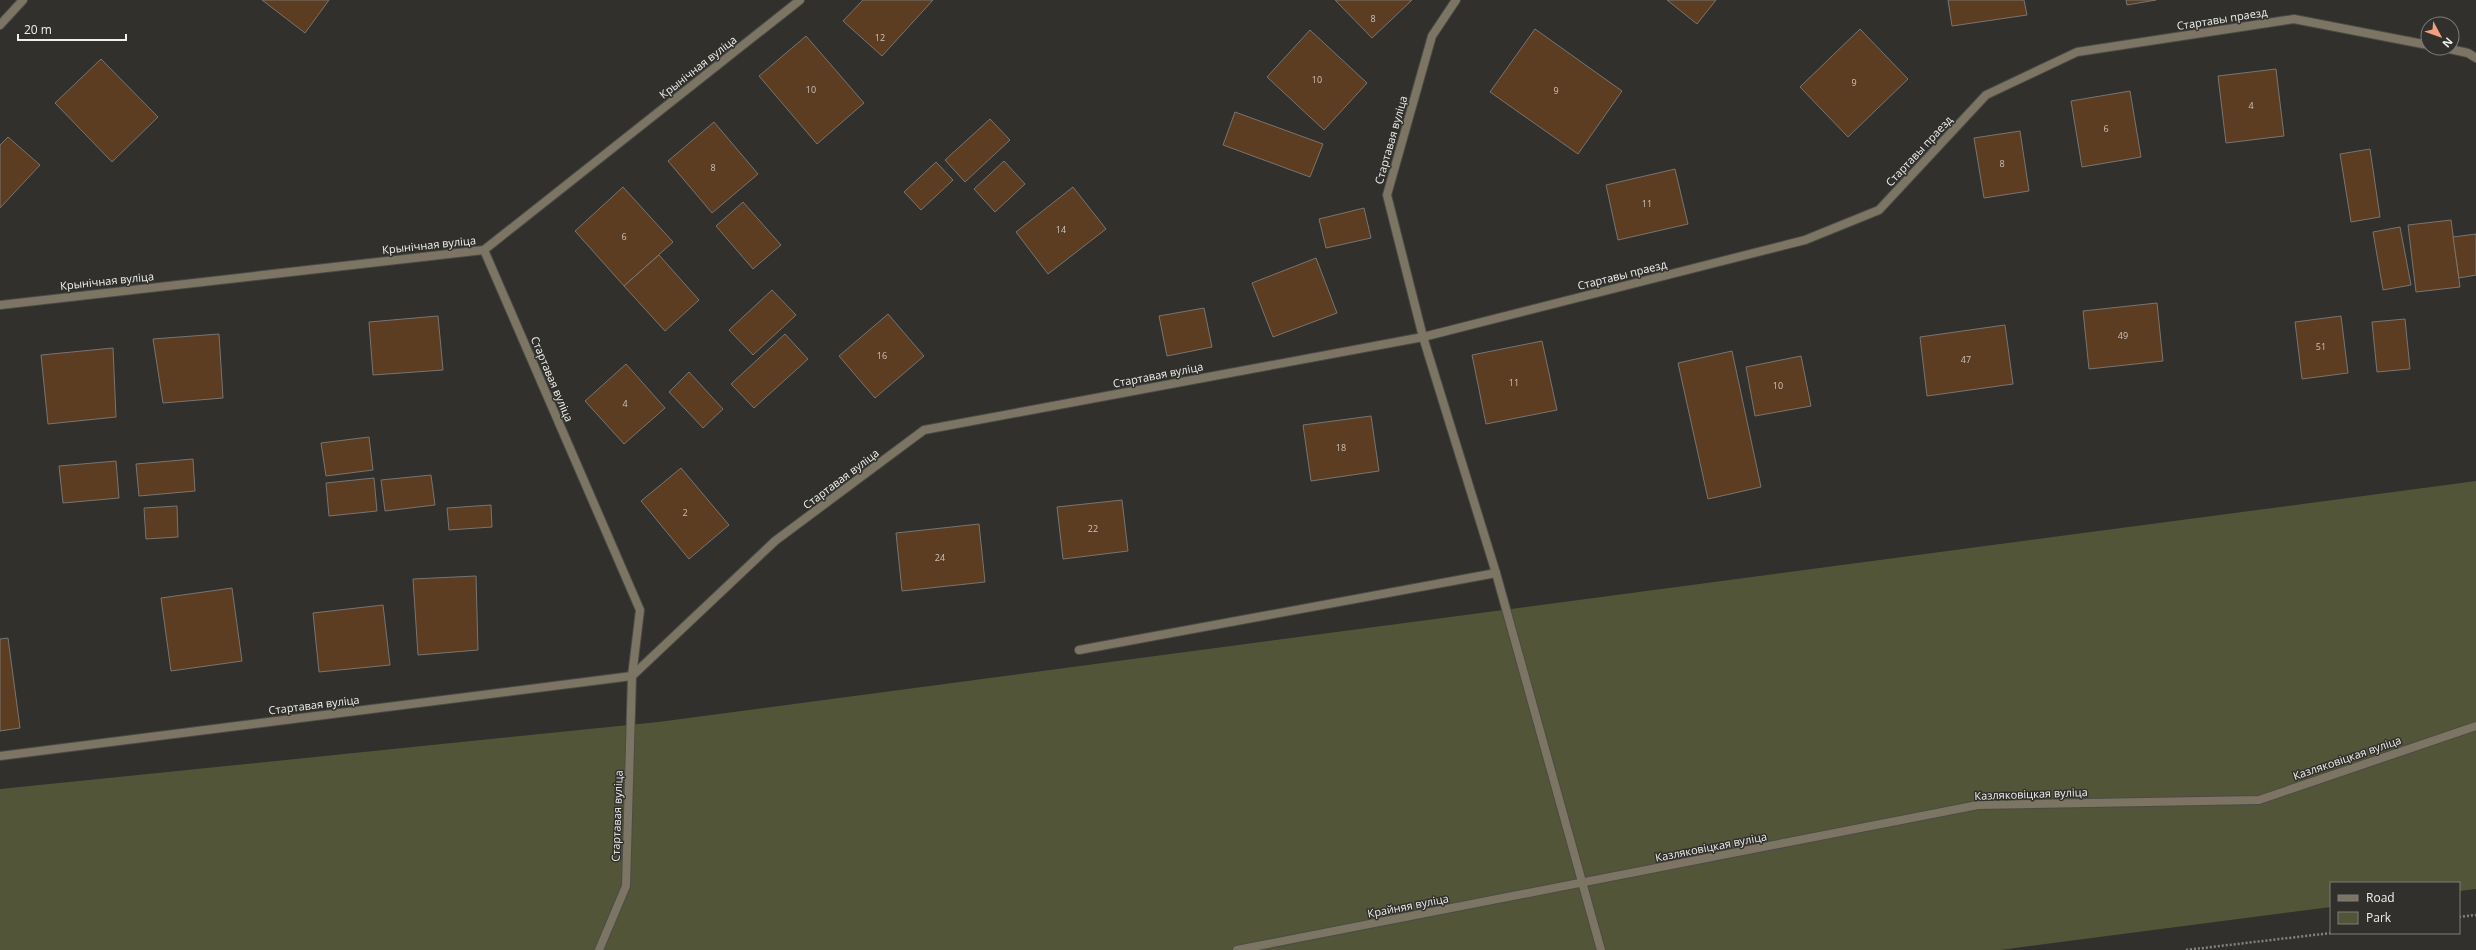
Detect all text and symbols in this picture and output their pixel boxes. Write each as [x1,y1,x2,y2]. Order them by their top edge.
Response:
street label: Стартавы праезд [2176,4,2269,33]
house number: 8 [1370,12,1376,25]
scale bar [18,16,126,42]
north arrow [2420,16,2460,56]
text: 20 m [24,21,52,38]
house number: 12 [875,31,885,44]
street label: Крынічная вуліца [656,32,739,102]
text: N [2439,35,2457,51]
house number: 10 [1312,73,1322,86]
house number: 9 [1851,76,1857,89]
house number: 10 [806,83,816,96]
house number: 9 [1553,84,1559,97]
street label: Стартавая вуліца [1371,94,1410,186]
house number: 4 [2248,99,2254,112]
street label: Стартавы праезд [1882,112,1956,189]
house number: 6 [2103,122,2109,135]
house number: 8 [1999,157,2005,170]
house number: 8 [710,161,716,174]
house number: 11 [1642,197,1652,210]
house number: 14 [1056,223,1066,236]
house number: 6 [621,230,627,243]
street label: Крынічная вуліца [381,232,477,257]
street label: Стартавы праезд [1576,256,1669,293]
street label: Крынічная вуліца [59,268,155,293]
house number: 49 [2118,329,2128,342]
street label: Стартавая вуліца [528,334,577,424]
house number: 51 [2316,340,2326,353]
house number: 16 [877,349,887,362]
house number: 47 [1961,353,1971,366]
street label: Стартавая вуліца [1112,358,1204,391]
house number: 11 [1509,376,1519,389]
house number: 10 [1773,379,1783,392]
house number: 4 [622,397,628,410]
house number: 18 [1336,441,1346,454]
street label: Стартавая вуліца [800,445,882,512]
house number: 2 [682,506,688,519]
house number: 22 [1088,522,1098,535]
house number: 24 [935,551,945,564]
street label: Стартавая вуліца [268,691,360,718]
street label: Казляковіцкая вуліца [2291,732,2403,783]
street label: Стартавая вуліца [607,770,626,862]
street label: Казляковіцкая вуліца [1974,784,2088,803]
street label: Казляковіцкая вуліца [1654,828,1768,865]
legend [2330,882,2460,934]
text: Road [2366,889,2395,906]
street label: Крайняя вуліца [1366,890,1450,921]
text: Park [2366,909,2392,926]

